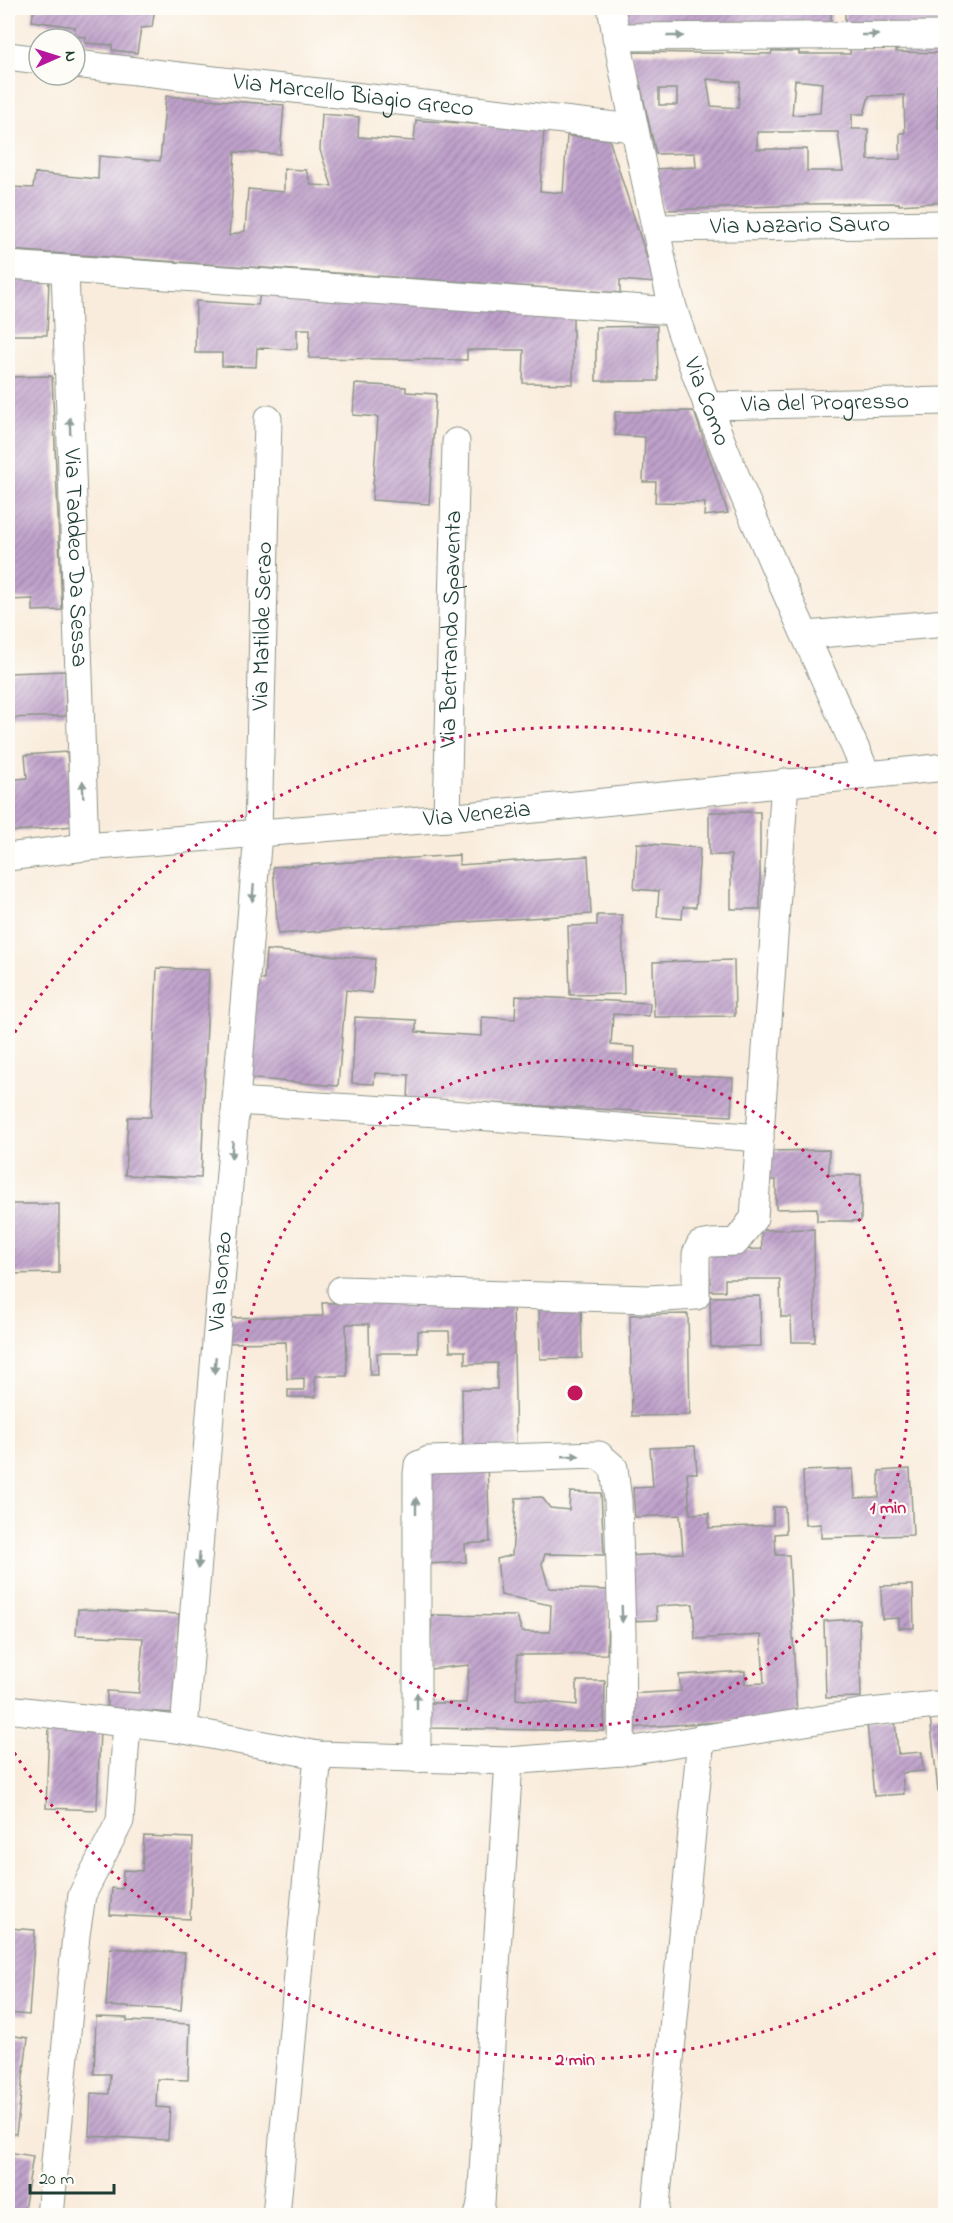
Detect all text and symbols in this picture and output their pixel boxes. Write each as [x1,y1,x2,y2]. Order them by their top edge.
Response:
north arrow [27,27,87,87]
one-way arrow [860,30,879,40]
one-way arrow [665,31,684,41]
text: N [58,50,82,63]
street label: Via Marcello Biagio Greco [230,65,476,127]
street label: Via Nazario Sauro [709,207,890,245]
street label: Via Como [673,352,739,452]
street label: Via del Progresso [739,384,910,423]
one-way arrow [66,416,75,435]
street label: Via Taddeo Da Sessa [54,447,96,668]
street label: Via Bertrando Spaventa [431,510,472,749]
street label: Via Matilde Serao [243,541,283,712]
one-way arrow [78,779,88,798]
street label: Via Venezia [421,792,532,837]
one-way arrow [248,883,258,902]
one-way arrow [228,1140,237,1159]
street label: Via Isonzo [199,1230,243,1334]
one-way arrow [210,1356,220,1375]
centre of rings [565,1383,585,1403]
one-way arrow [561,1452,580,1461]
one-way arrow [411,1496,421,1515]
text: 1 min [870,1496,906,1522]
one-way arrow [194,1550,204,1569]
one-way arrow [617,1605,626,1624]
one-way arrow [412,1691,422,1710]
text: 2 min [554,2048,595,2074]
scale bar [30,2157,114,2195]
text: 20 m [39,2167,74,2193]

